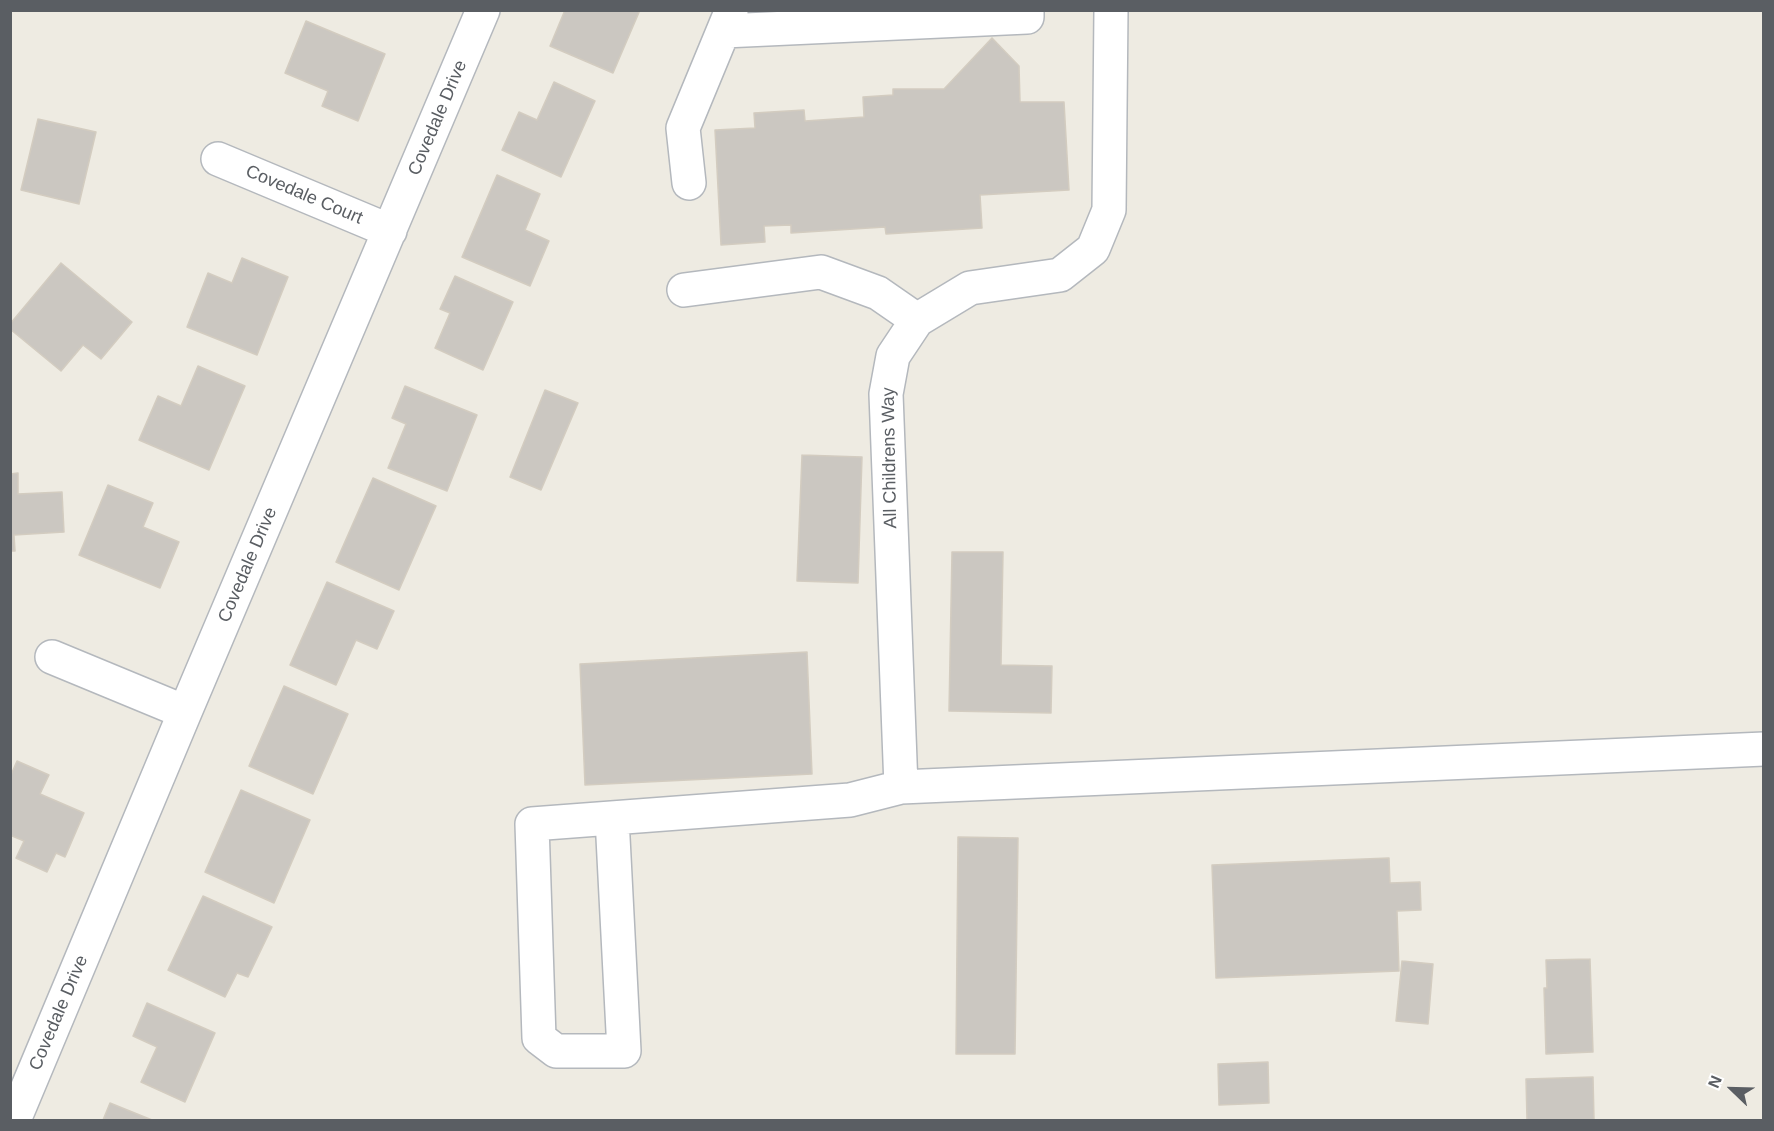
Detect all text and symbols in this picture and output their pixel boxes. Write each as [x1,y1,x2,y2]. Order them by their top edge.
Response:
street label: Covedale Drive [404,57,472,179]
street label: Covedale Court [242,161,366,229]
street label: All Childrens Way [878,387,902,529]
street label: Covedale Drive [214,504,282,626]
street label: Covedale Drive [25,952,93,1074]
north arrow [1702,1059,1762,1119]
text: N [1705,1073,1725,1090]

